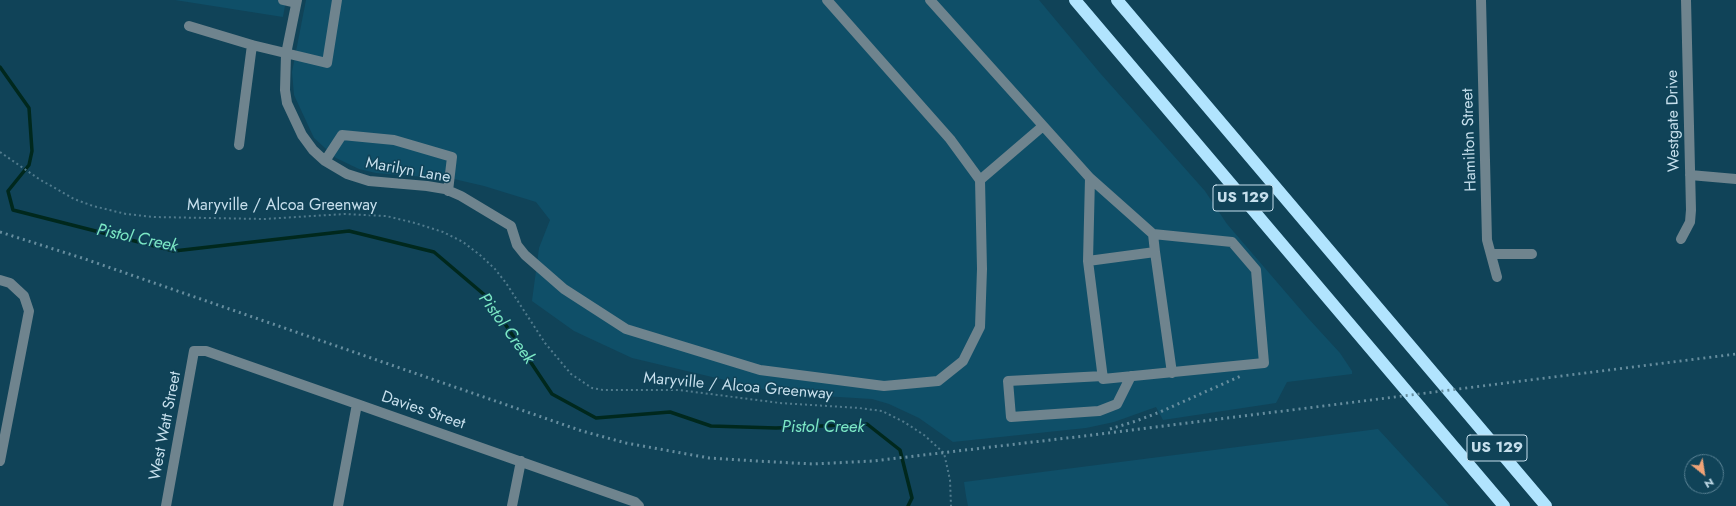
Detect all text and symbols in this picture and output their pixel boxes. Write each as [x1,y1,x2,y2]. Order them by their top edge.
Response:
street label: Westgate Drive [1664,70,1684,172]
street label: Hamilton Street [1459,88,1481,192]
street label: Marilyn Lane [364,154,452,188]
road number: US 129 [1213,185,1273,211]
street label: Maryville / Alcoa Greenway [187,196,377,216]
water label: Pistol Creek [94,220,180,258]
water label: Pistol Creek [473,290,539,368]
street label: Maryville / Alcoa Greenway [643,369,833,405]
street label: West Watt Street [146,370,186,482]
street label: Davies Street [379,388,467,434]
water label: Pistol Creek [782,418,864,438]
road number: US 129 [1467,435,1527,461]
north arrow [1684,454,1724,494]
text: N [1702,474,1717,493]

